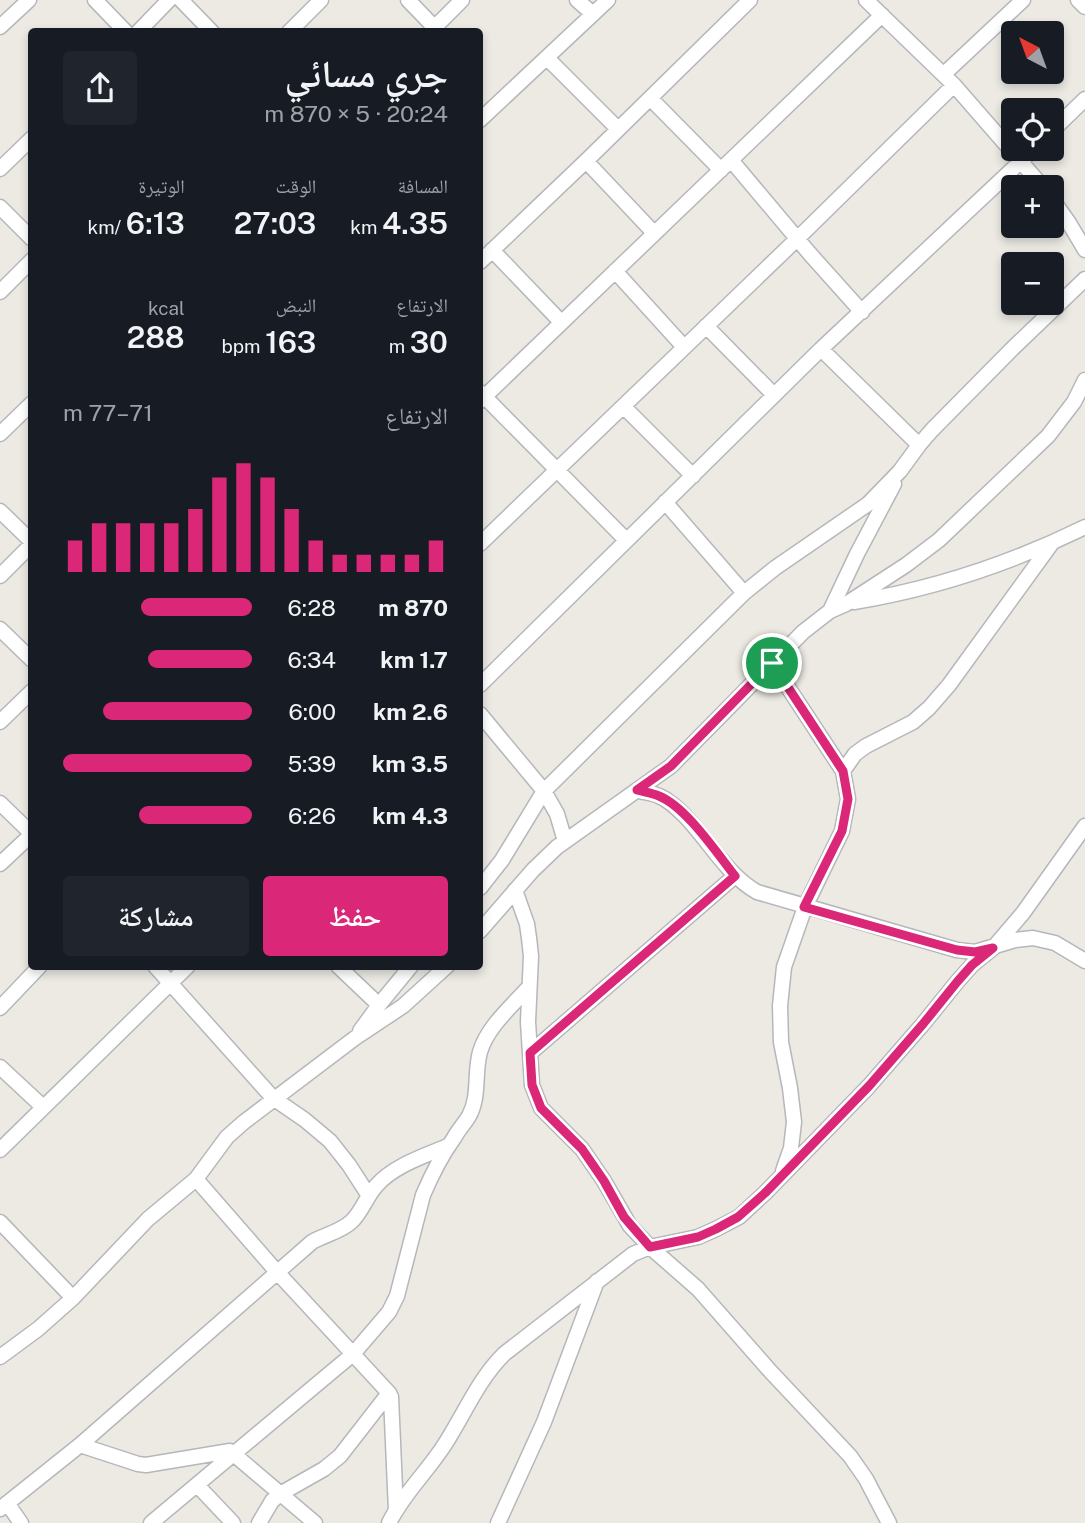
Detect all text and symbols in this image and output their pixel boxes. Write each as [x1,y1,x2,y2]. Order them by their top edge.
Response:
north arrow [1001,21,1064,84]
map controls [1001,21,1064,315]
button: share [63,51,137,125]
text: جري مسائي [285,51,448,96]
button: locate [1001,98,1064,161]
text: 20:24 · 5 × 870 m [264,100,448,127]
text: الوتيرة [138,175,185,197]
text: الوقت [275,175,316,197]
text: المسافة [398,175,448,197]
button: + [1001,175,1064,238]
text: 6:13 [126,205,185,241]
text: 27:03 [234,205,316,241]
text: 4.35 [382,205,448,241]
text: /km [87,216,126,238]
text: km [350,216,382,238]
button: − [1001,252,1064,315]
text: النبض [276,294,316,316]
text: الارتفاع [396,294,448,316]
text: kcal [148,297,185,319]
text: 288 [127,319,185,355]
text: 163 [265,324,316,360]
text: 30 [410,324,448,360]
text: bpm [221,335,265,357]
text: m [389,335,410,357]
text: 71–77 m [63,399,153,426]
text: الارتفاع [385,402,448,429]
text: 6:28 [287,594,336,621]
text: 870 m [378,594,448,621]
pin [742,633,802,693]
icon: arrive [753,644,791,682]
text: 6:34 [288,646,336,673]
text: 1.7 km [380,646,448,673]
text: 6:00 [288,698,336,725]
text: 2.6 km [373,698,448,725]
text: 5:39 [287,750,336,777]
text: 3.5 km [372,750,448,777]
text: 6:26 [288,802,336,829]
text: 4.3 km [372,802,448,829]
button: مشاركة [63,876,249,956]
button: حفظ [263,876,448,956]

